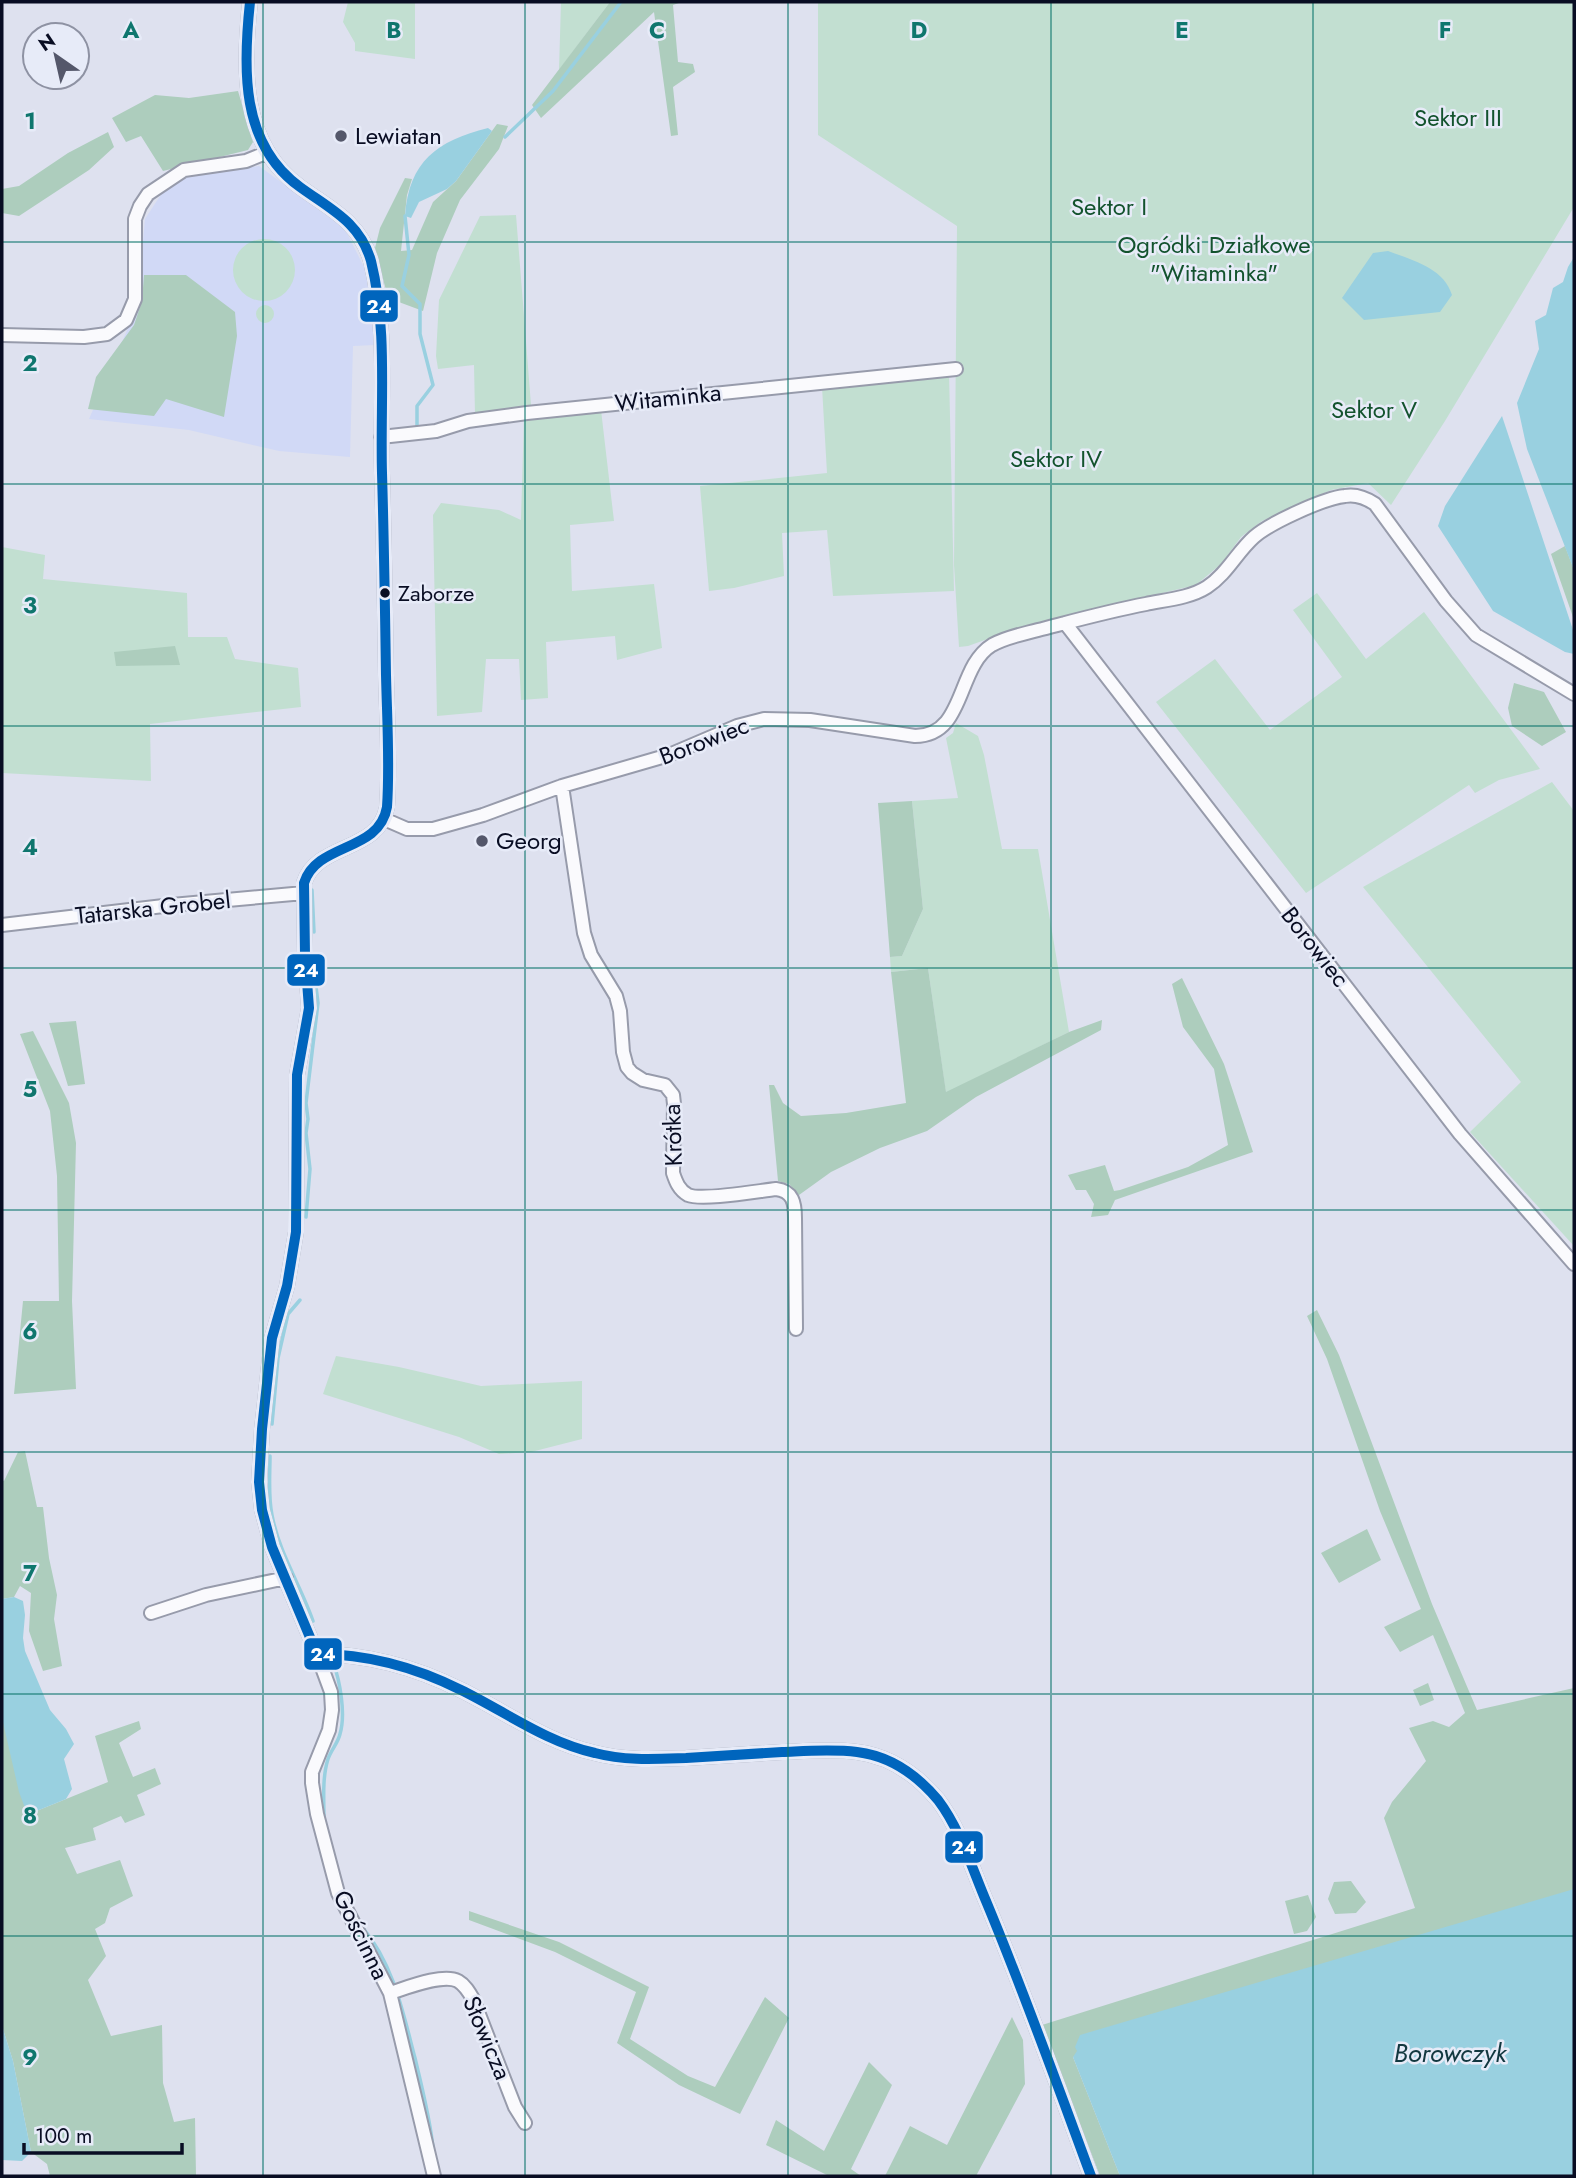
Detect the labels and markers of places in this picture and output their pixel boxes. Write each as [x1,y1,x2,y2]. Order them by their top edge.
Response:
place label: Lewiatan [355,118,442,153]
marker: Lewiatan [333,128,349,144]
place label: Zaborze [398,577,474,609]
marker: Zaborze [378,586,392,600]
place label: Georg [496,823,562,858]
marker: Georg [474,833,490,849]

